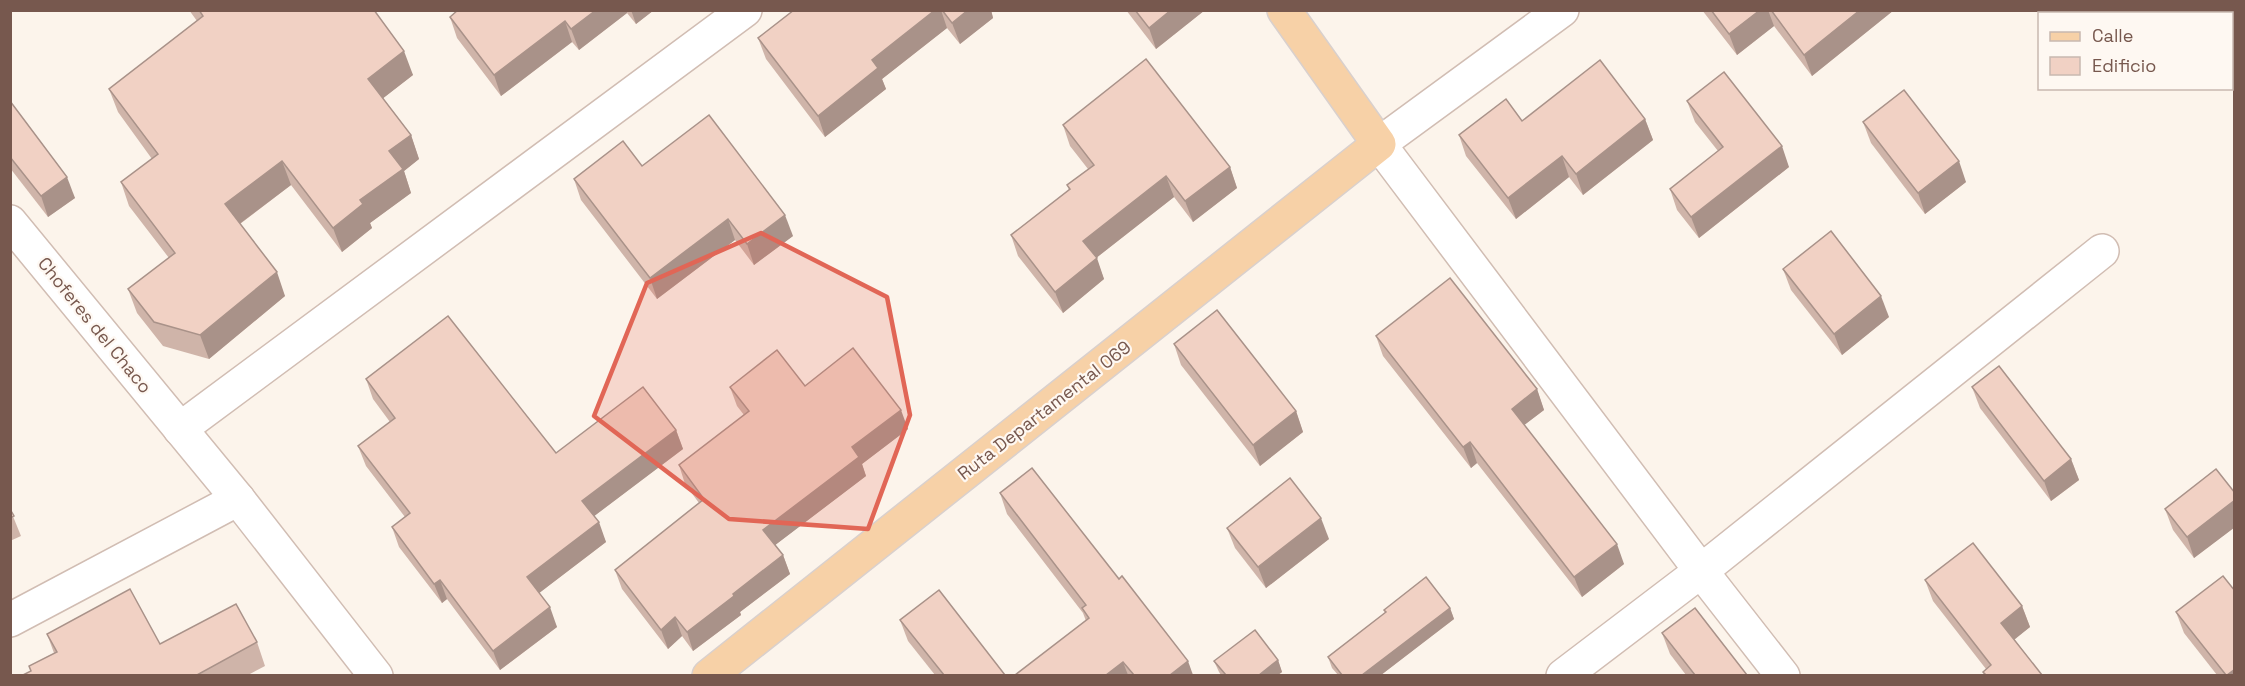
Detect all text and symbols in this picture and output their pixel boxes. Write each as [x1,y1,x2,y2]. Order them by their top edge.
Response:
legend [2038,12,2233,90]
text: Calle [2092,24,2133,47]
text: Edificio [2092,54,2156,77]
street label: Choferes del Chaco [33,252,157,398]
street label: Ruta Departamental 069 [953,335,1135,485]

